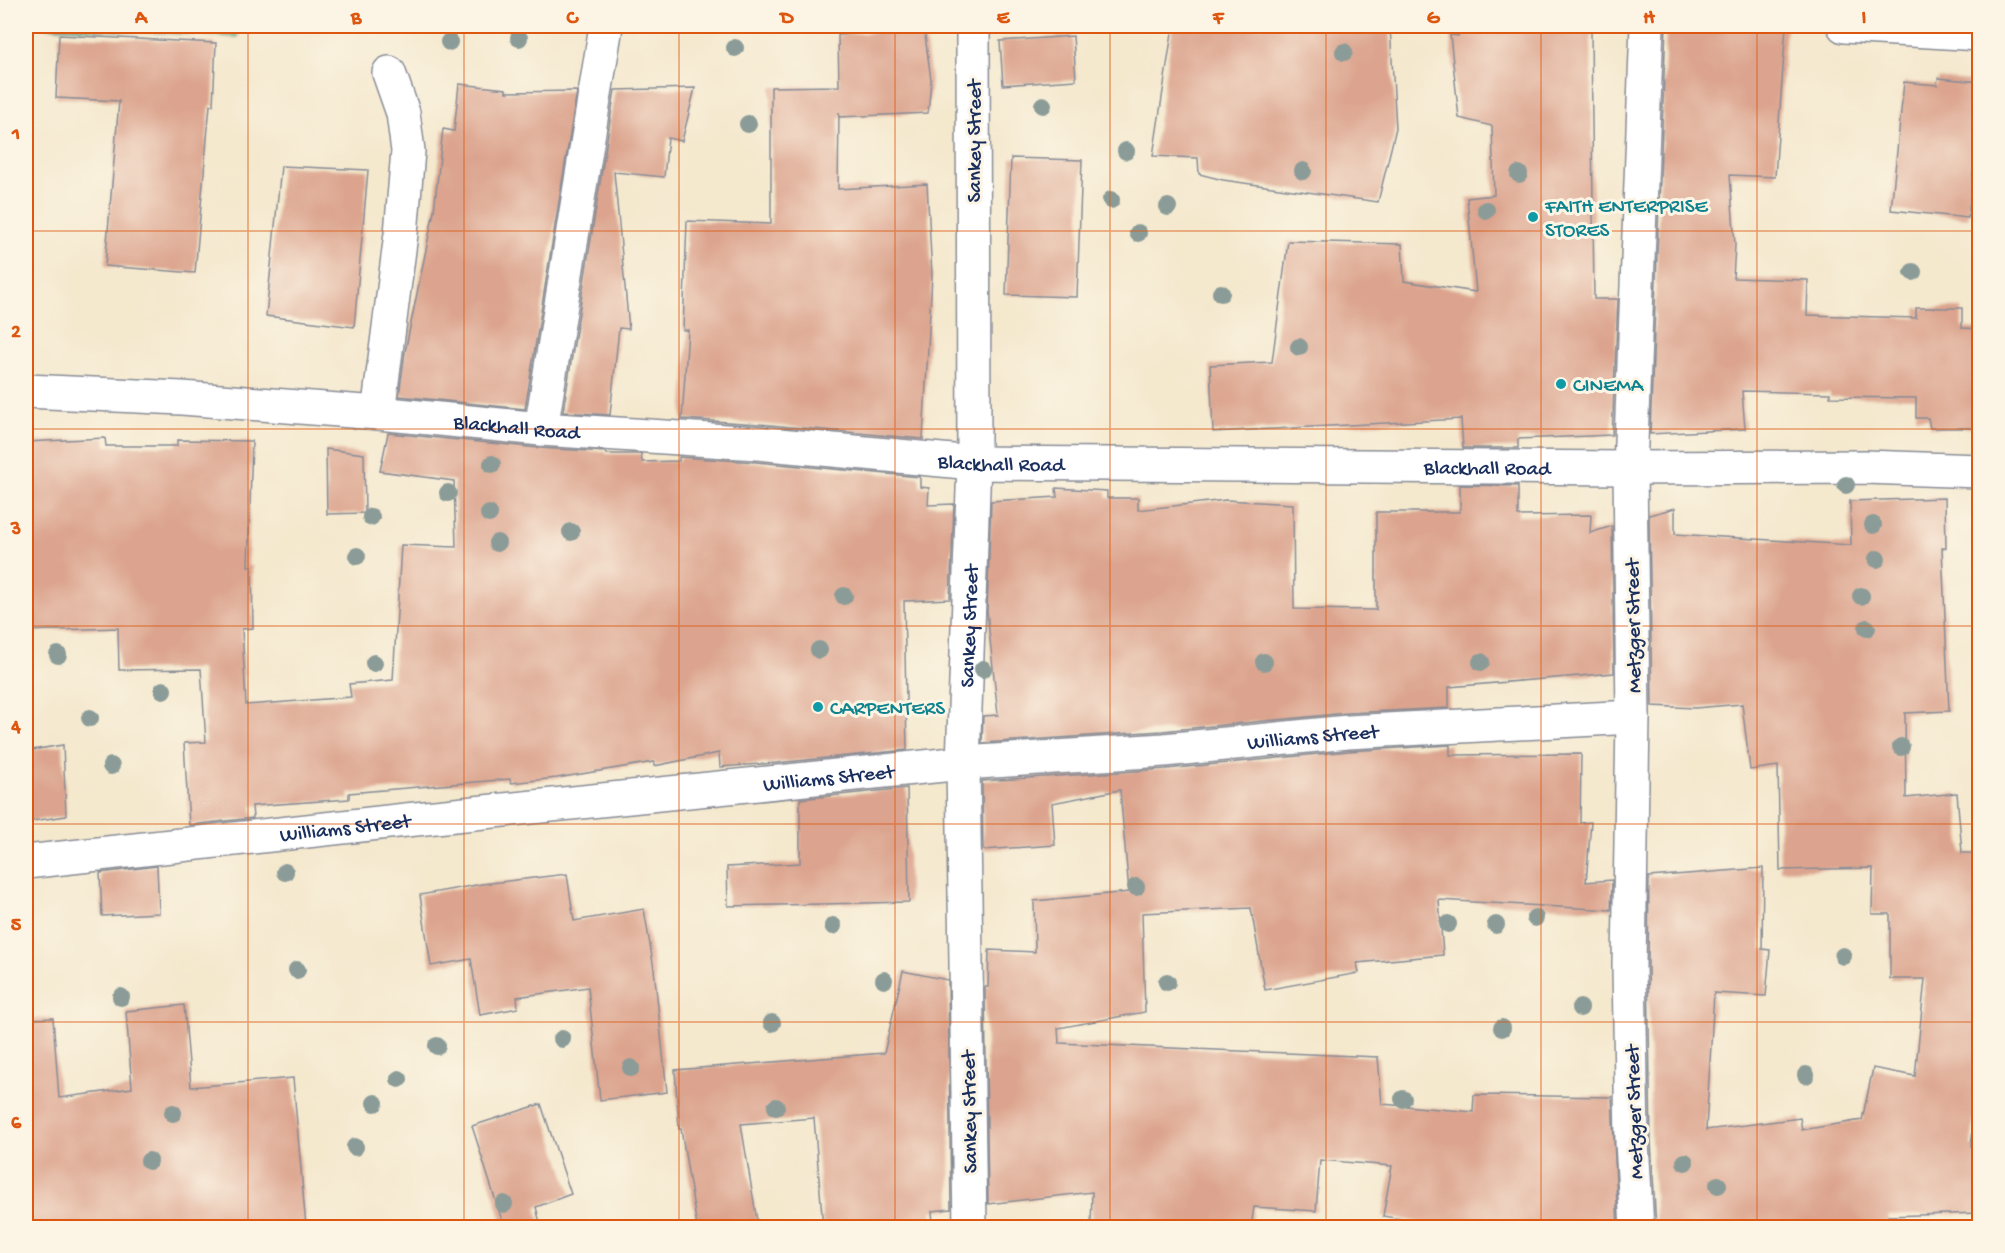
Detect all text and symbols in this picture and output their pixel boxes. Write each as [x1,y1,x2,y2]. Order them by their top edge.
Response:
text: A [134,8,149,31]
text: B [350,8,362,31]
text: C [566,8,580,31]
text: D [778,8,794,31]
text: E [997,8,1011,31]
text: F [1212,8,1225,31]
text: G [1427,8,1441,31]
text: H [1643,8,1655,31]
text: I [1862,8,1867,31]
street label: Sankey Street [964,77,989,202]
text: 1 [11,124,20,147]
place label: FAITH ENTERPRISE STORES [1544,196,1709,245]
marker: FAITH ENTERPRISE STORES [1526,210,1540,224]
text: 2 [11,322,21,345]
place label: CINEMA [1573,375,1645,400]
marker: CINEMA [1554,377,1568,391]
street label: Blackhall Road [451,411,582,448]
street label: Blackhall Road [935,451,1066,480]
street label: Blackhall Road [1423,457,1552,483]
text: 3 [10,519,21,542]
street label: Metzger Street [1622,556,1649,693]
street label: Sankey Street [957,562,986,688]
place label: CARPENTERS [830,698,945,723]
marker: CARPENTERS [811,700,825,714]
text: 4 [10,717,21,740]
street label: Williams Street [1246,721,1381,758]
street label: Williams Street [762,761,898,799]
street label: Williams Street [279,810,414,850]
text: 5 [11,915,22,938]
street label: Metzger Street [1622,1042,1651,1179]
street label: Sankey Street [958,1048,985,1174]
text: 6 [11,1113,22,1136]

